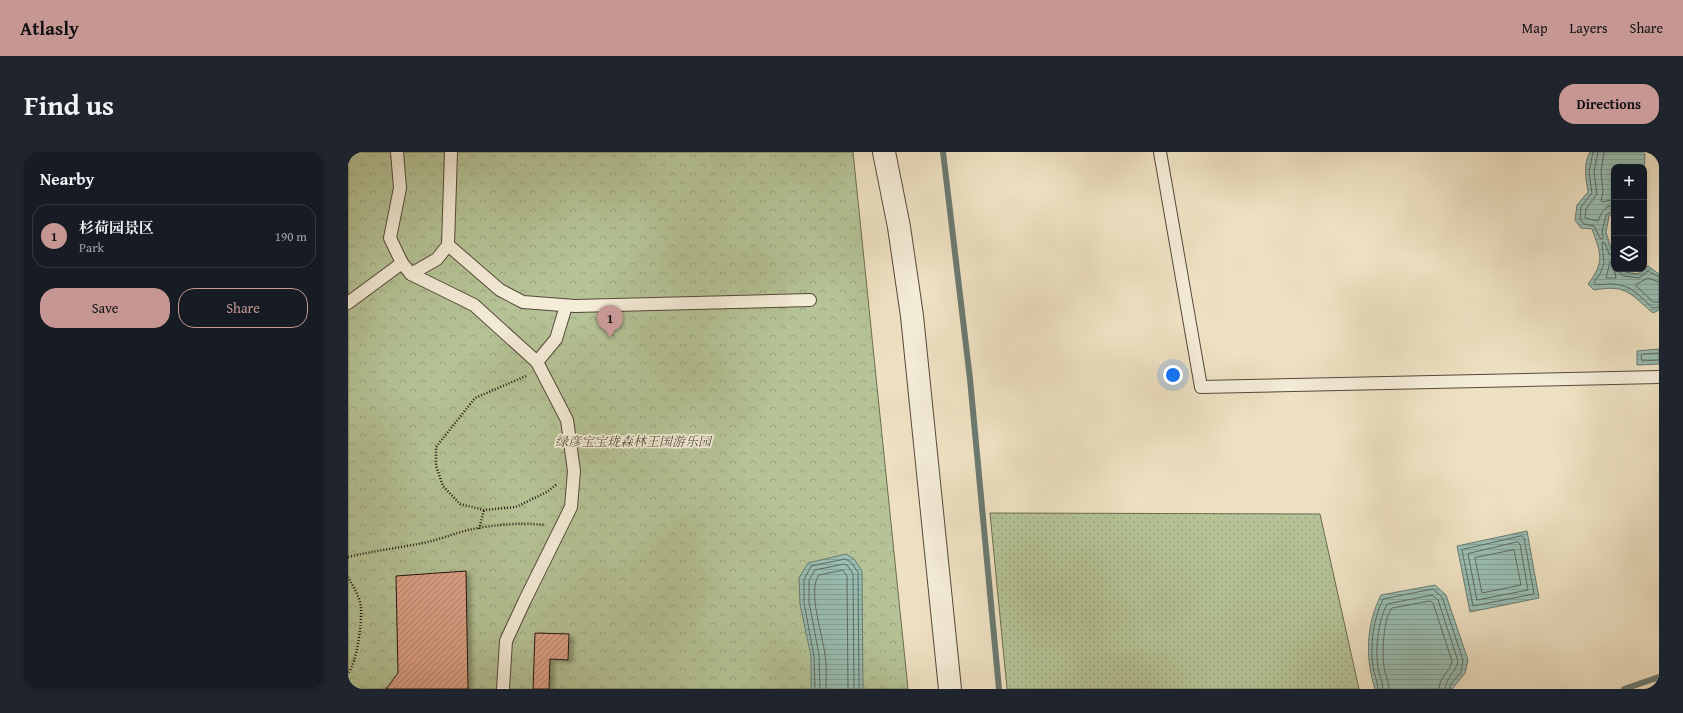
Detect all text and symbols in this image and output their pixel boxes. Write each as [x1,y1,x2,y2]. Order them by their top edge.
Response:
text: Atlasly [20,14,79,42]
text: Map [1522,18,1548,38]
text: Layers [1570,18,1608,38]
text: Share [1630,18,1663,38]
text: Find us [24,84,114,125]
button: Directions [1559,84,1659,124]
map controls [1611,164,1647,272]
button: + [1611,164,1647,200]
text: Nearby [40,166,94,191]
button: − [1611,200,1647,236]
text: 杉荷园景区 [79,217,154,238]
text: 1 [51,227,57,246]
text: 190 m [275,227,307,246]
button: layers [1611,236,1647,272]
text: Park [79,238,104,257]
button: Save [40,288,170,328]
button: Share [178,288,308,328]
pin: 1 [597,305,623,338]
your location [1163,365,1183,385]
park label: 绿彦宝宝珑森林王国游乐园 [555,432,713,451]

